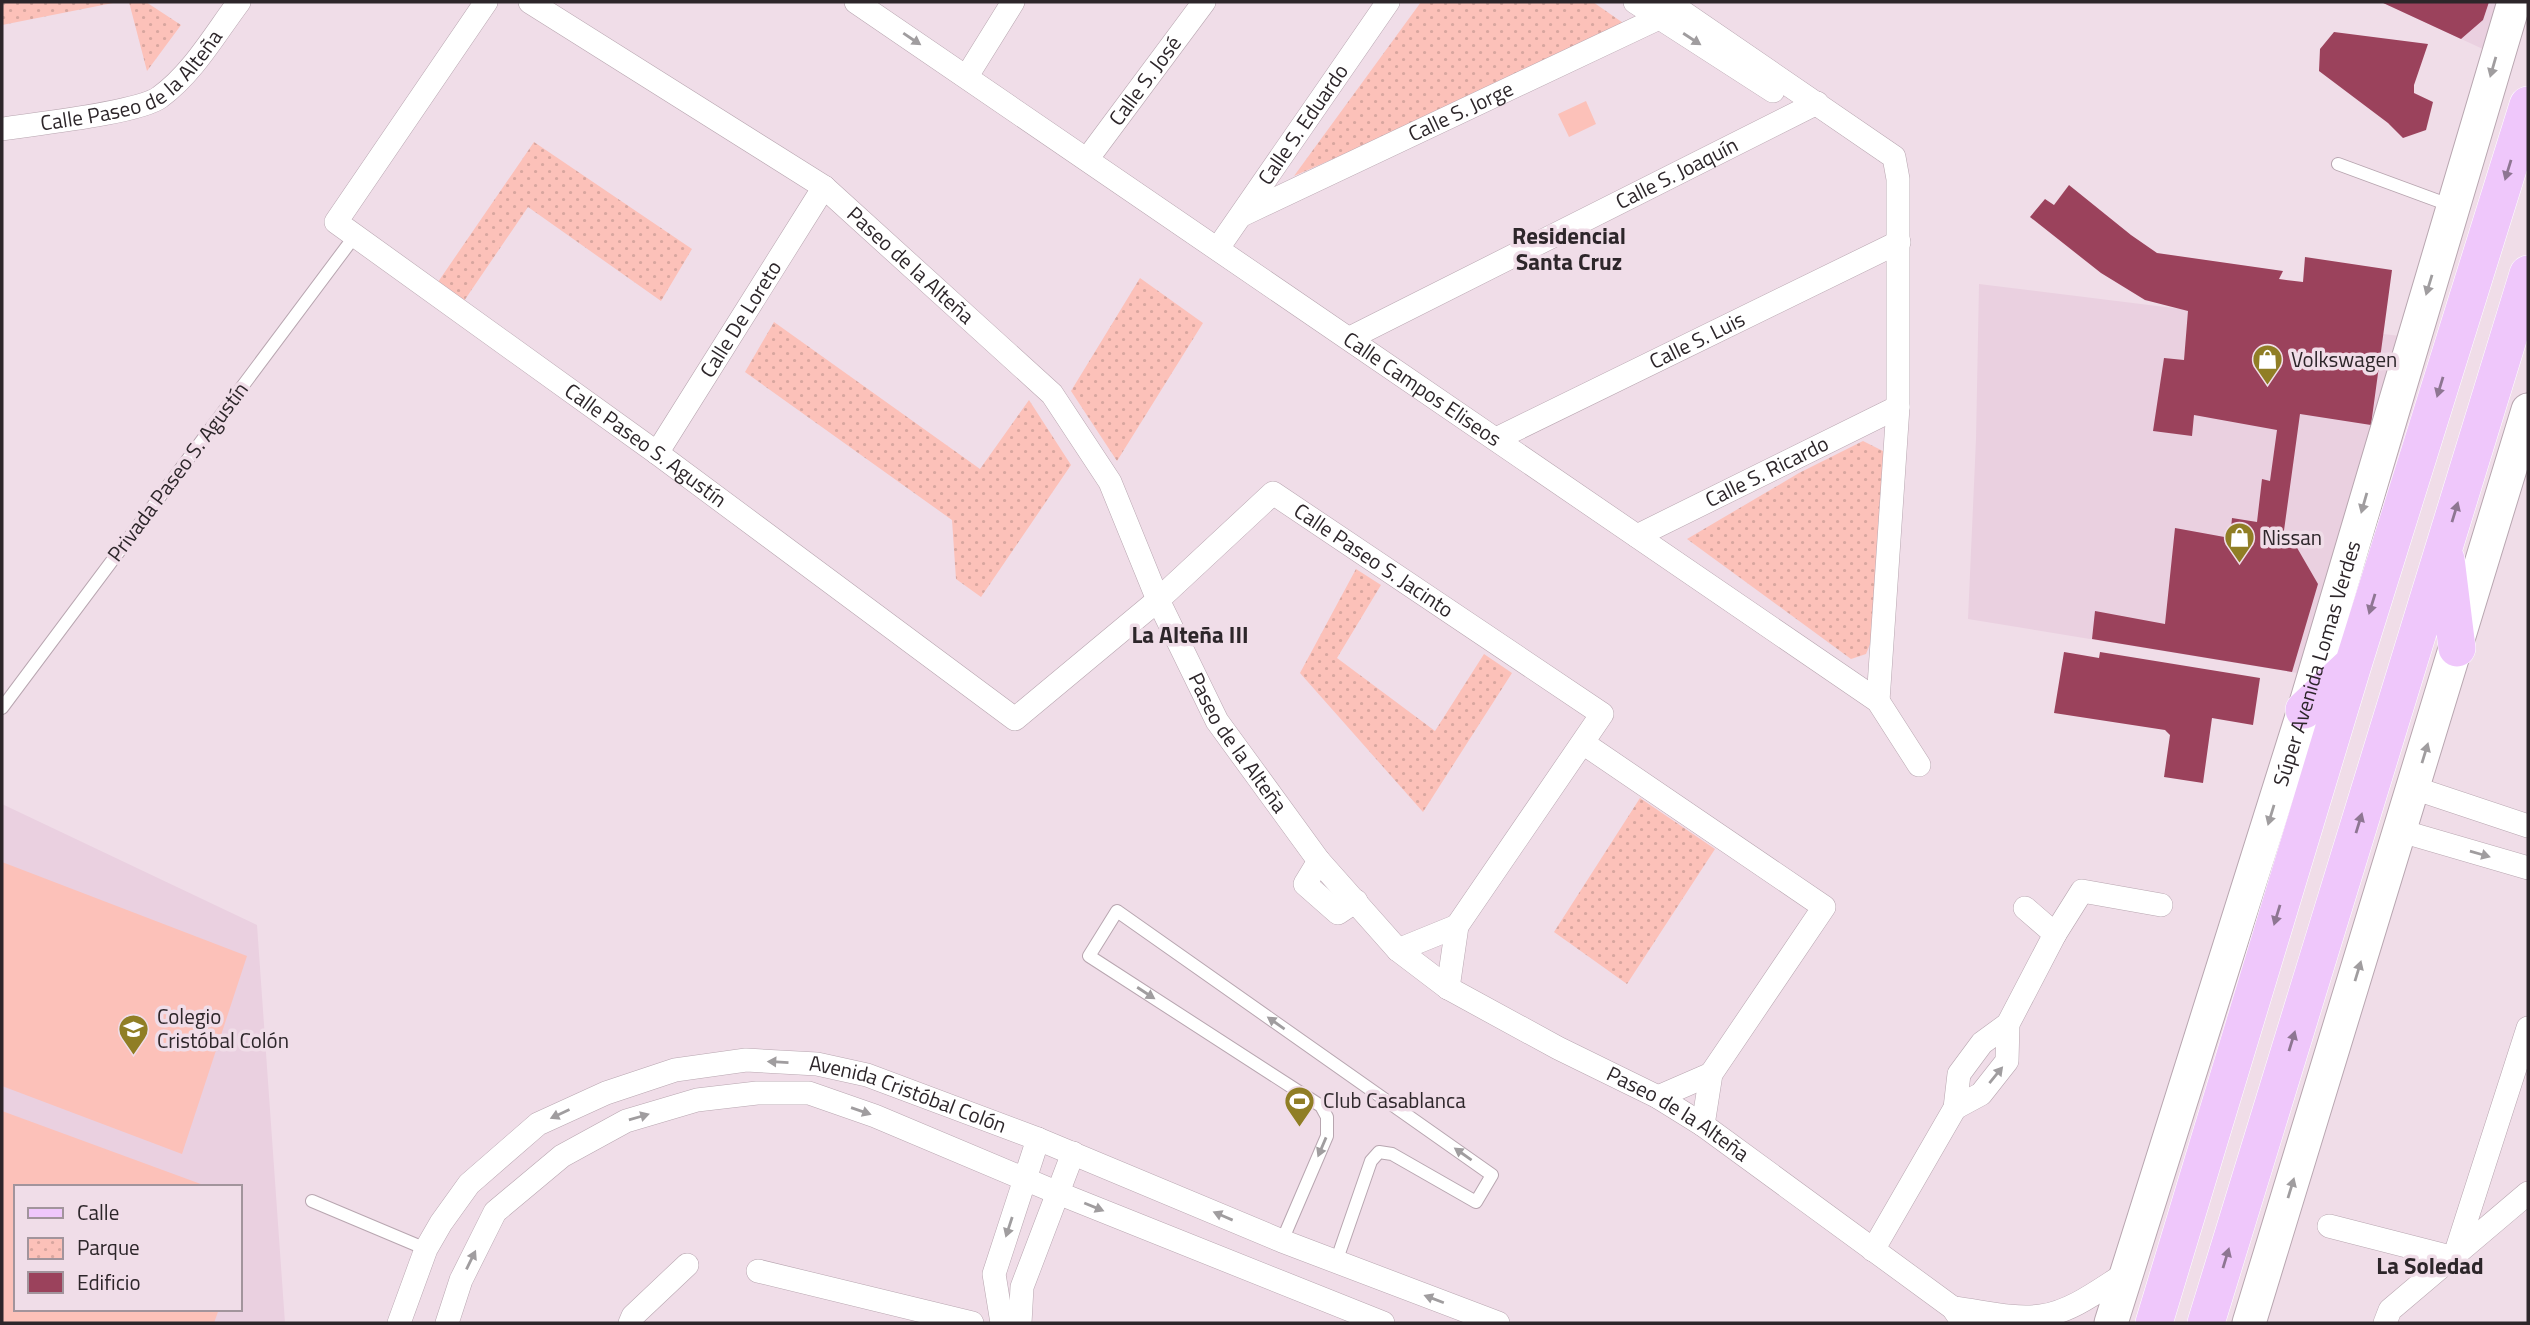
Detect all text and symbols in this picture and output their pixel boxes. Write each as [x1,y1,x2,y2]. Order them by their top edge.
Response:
street label: Calle Paseo de la Alteña [38,22,230,138]
street label: Calle S. José [1100,29,1189,132]
one-way arrow [903,32,921,46]
one-way arrow [1683,32,1702,45]
street label: Calle S. Eduardo [1249,57,1356,191]
one-way arrow [2488,57,2498,78]
street label: Calle S. Jorge [1402,72,1518,149]
street label: Calle S. Joaquín [1610,128,1743,217]
one-way arrow [2502,160,2513,181]
street label: Paseo de la Alteña [840,198,982,331]
district label: Residencial Santa Cruz [1512,218,1626,279]
street label: Calle De Loreto [691,254,789,383]
one-way arrow [2423,275,2433,296]
street label: Calle S. Luis [1644,303,1750,377]
street label: Calle Campos Eliseos [1337,323,1508,454]
shop icon: Volkswagen [2251,343,2285,387]
place label: Volkswagen [2291,343,2397,375]
street label: Privada Paseo S. Agustín [99,375,256,568]
street label: Calle Paseo S. Agustín [558,375,734,515]
one-way arrow [2434,377,2445,398]
street label: Calle S. Ricardo [1699,427,1834,515]
one-way arrow [2359,493,2369,514]
street label: Calle Paseo S. Jacinto [1288,494,1460,625]
one-way arrow [2450,501,2460,522]
shop icon: Nissan [2222,521,2256,565]
place label: Nissan [2262,521,2322,553]
street label: Súper Avenida Lomas Verdes [2264,537,2368,790]
one-way arrow [2366,594,2377,615]
district label: La Alteña III [1131,617,1249,652]
street label: Paseo de la Alteña [1181,667,1296,820]
one-way arrow [2420,742,2430,763]
one-way arrow [2265,805,2275,826]
one-way arrow [2355,812,2365,833]
one-way arrow [2470,849,2491,859]
one-way arrow [2272,905,2282,926]
one-way arrow [2354,960,2364,981]
one-way arrow [1137,986,1155,1000]
place label: Colegio Cristóbal Colón [157,1000,289,1056]
school or university icon: Colegio Cristóbal Colón [117,1012,151,1056]
one-way arrow [1267,1016,1285,1030]
one-way arrow [2288,1030,2298,1051]
street label: Avenida Cristóbal Colón [808,1047,1011,1141]
one-way arrow [767,1056,789,1067]
street label: Paseo de la Alteña [1601,1057,1757,1169]
one-way arrow [1989,1066,2004,1084]
sports icon: Club Casablanca [1283,1084,1317,1128]
place label: Club Casablanca [1323,1084,1466,1116]
one-way arrow [850,1106,871,1117]
one-way arrow [550,1108,570,1120]
one-way arrow [629,1111,650,1121]
one-way arrow [1316,1137,1328,1157]
one-way arrow [1454,1147,1472,1161]
one-way arrow [2286,1177,2296,1198]
legend [14,1185,242,1311]
text: Calle [77,1196,119,1228]
one-way arrow [1083,1202,1104,1213]
one-way arrow [1212,1210,1233,1221]
one-way arrow [1003,1216,1013,1237]
text: Parque [77,1231,140,1263]
one-way arrow [2221,1247,2231,1268]
district label: La Soledad [2376,1248,2484,1283]
one-way arrow [466,1250,477,1270]
text: Edificio [77,1266,141,1298]
one-way arrow [1424,1293,1445,1304]

